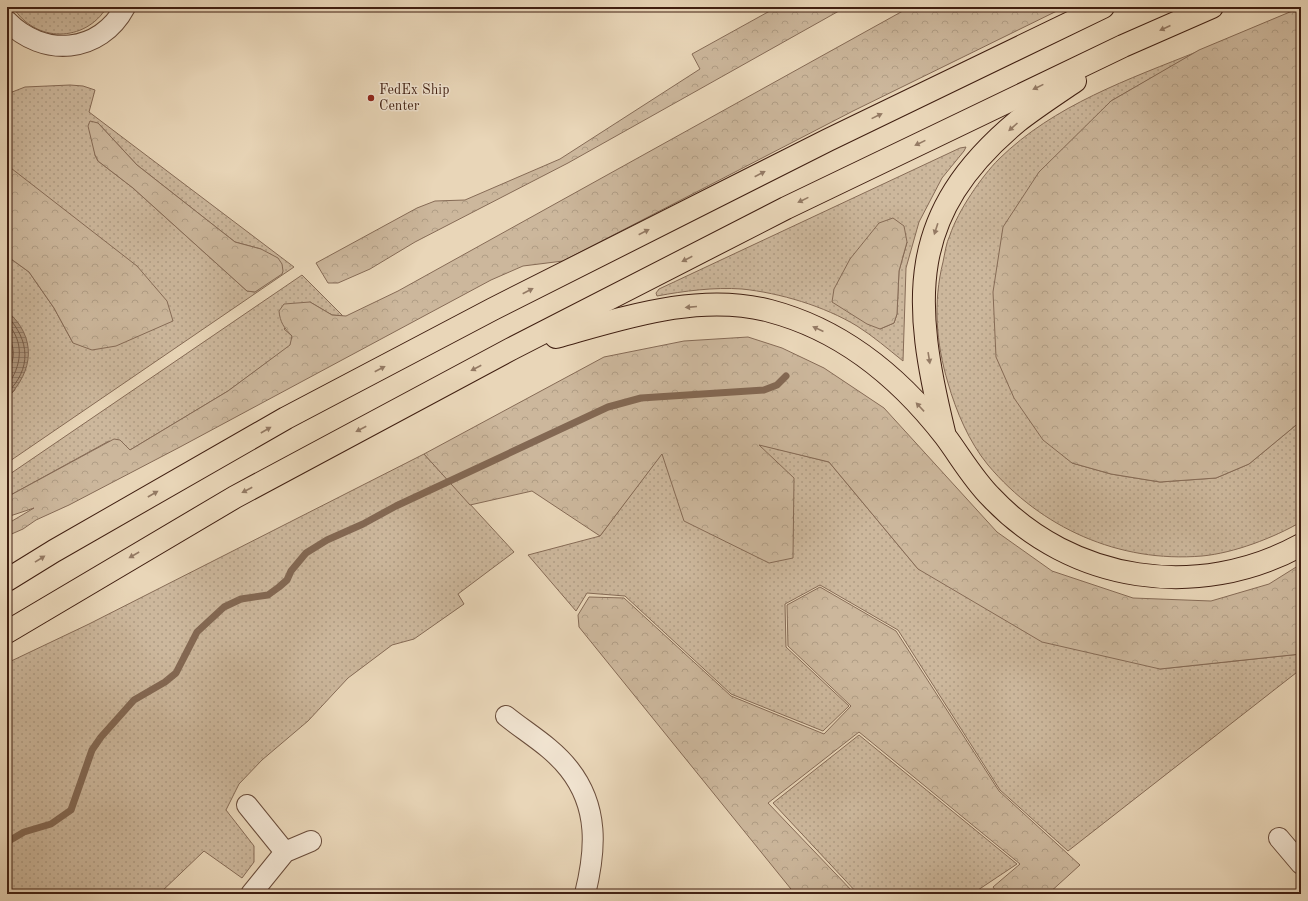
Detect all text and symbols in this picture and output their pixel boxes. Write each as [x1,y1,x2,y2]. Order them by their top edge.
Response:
one-way arrow [1159,25,1170,31]
place label: FedEx Ship Center [379,83,449,113]
one-way arrow [1032,84,1043,90]
marker: FedEx Ship Center [366,93,376,103]
one-way arrow [871,113,882,119]
one-way arrow [1007,122,1018,131]
one-way arrow [915,140,926,146]
one-way arrow [754,171,766,177]
one-way arrow [798,197,809,203]
one-way arrow [933,224,939,236]
one-way arrow [638,229,650,236]
one-way arrow [682,255,693,262]
one-way arrow [522,288,534,294]
one-way arrow [685,303,697,310]
one-way arrow [812,326,823,332]
one-way arrow [926,351,932,364]
one-way arrow [470,364,482,371]
one-way arrow [374,365,386,372]
one-way arrow [915,402,925,412]
one-way arrow [356,426,367,432]
one-way arrow [260,427,272,434]
one-way arrow [241,487,253,494]
one-way arrow [147,491,159,498]
one-way arrow [128,552,140,559]
one-way arrow [34,556,46,563]

